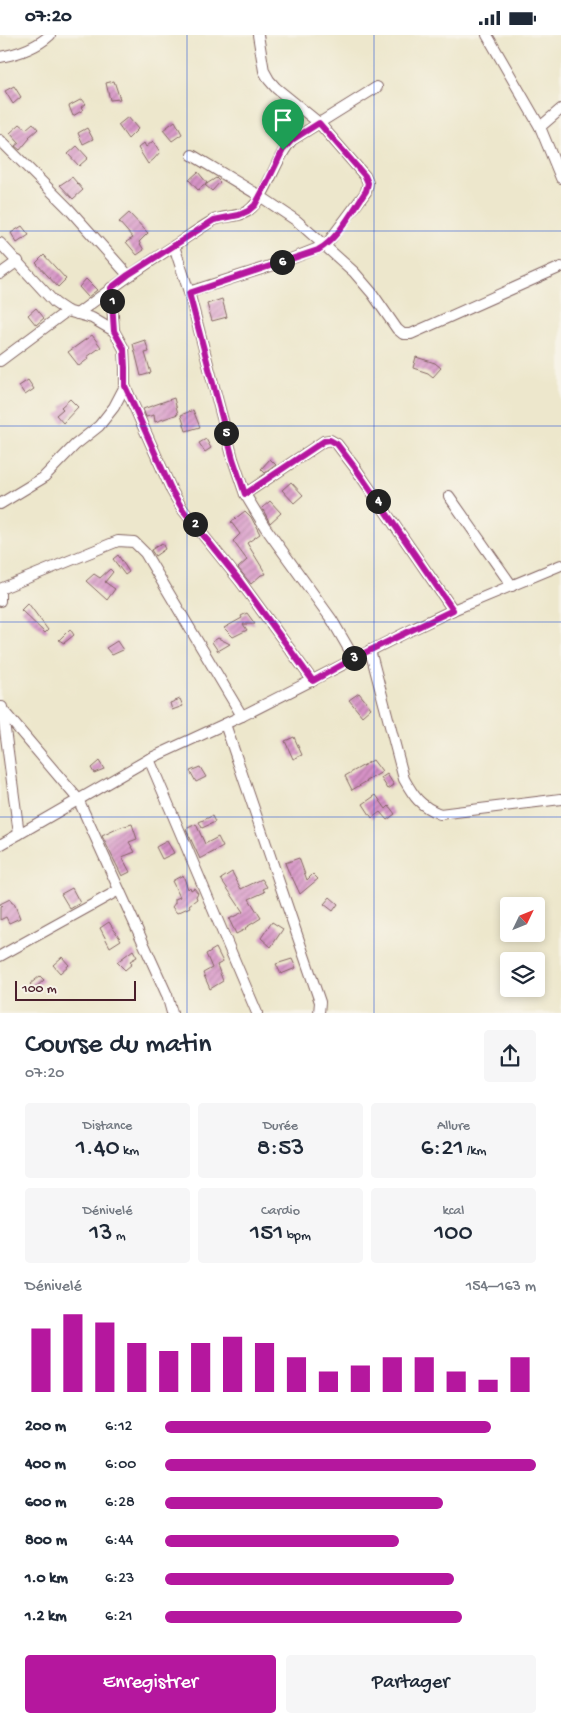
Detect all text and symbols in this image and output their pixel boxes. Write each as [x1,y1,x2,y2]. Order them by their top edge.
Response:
text: 07:20 [25,6,72,29]
pin [262,99,304,150]
icon: arrive [269,106,297,134]
pin: 6 [270,249,294,275]
text: 6 [279,254,286,271]
pin: 1 [100,289,124,313]
text: 1 [110,293,115,310]
pin: 5 [214,421,238,445]
text: 5 [223,425,230,442]
pin: 4 [366,489,390,513]
text: 4 [375,493,382,510]
pin: 2 [182,511,208,537]
text: 2 [192,516,199,533]
pin: 3 [342,645,366,671]
text: 3 [351,650,358,667]
north arrow [500,897,545,943]
map controls [500,897,545,997]
button: layers [500,952,545,997]
scale bar [15,978,136,1001]
text: 100 m [22,981,57,998]
text: Course du matin [25,1029,212,1062]
button: share [484,1030,536,1082]
text: 07:20 [25,1065,64,1084]
text: Distance [83,1118,132,1135]
text: Durée [263,1118,298,1135]
text: Allure [437,1118,470,1135]
text: 1.40 [76,1135,120,1164]
text: 8:53 [257,1135,304,1164]
text: 6:21 [421,1135,464,1164]
text: km [120,1143,139,1160]
text: /km [464,1143,486,1160]
text: Dénivelé [83,1203,132,1220]
text: Cardio [261,1203,300,1220]
text: kcal [443,1203,464,1220]
text: 13 [89,1220,112,1249]
text: 151 [250,1220,283,1249]
text: 100 [434,1220,473,1249]
text: m [112,1228,126,1245]
text: bpm [283,1228,311,1245]
text: Dénivelé [25,1278,82,1297]
text: 154–163 m [466,1278,536,1297]
text: 200 m [25,1418,66,1437]
text: 6:12 [105,1418,132,1437]
text: 400 m [25,1456,66,1475]
text: 6:00 [105,1456,136,1475]
text: 600 m [25,1494,66,1513]
text: 6:28 [105,1494,135,1513]
text: 800 m [25,1532,67,1551]
text: 6:44 [105,1532,133,1551]
text: 1.0 km [25,1570,68,1589]
text: 6:23 [105,1570,134,1589]
text: 1.2 km [25,1608,67,1627]
text: 6:21 [105,1608,132,1627]
button: Enregistrer [25,1655,276,1713]
button: Partager [286,1655,536,1713]

